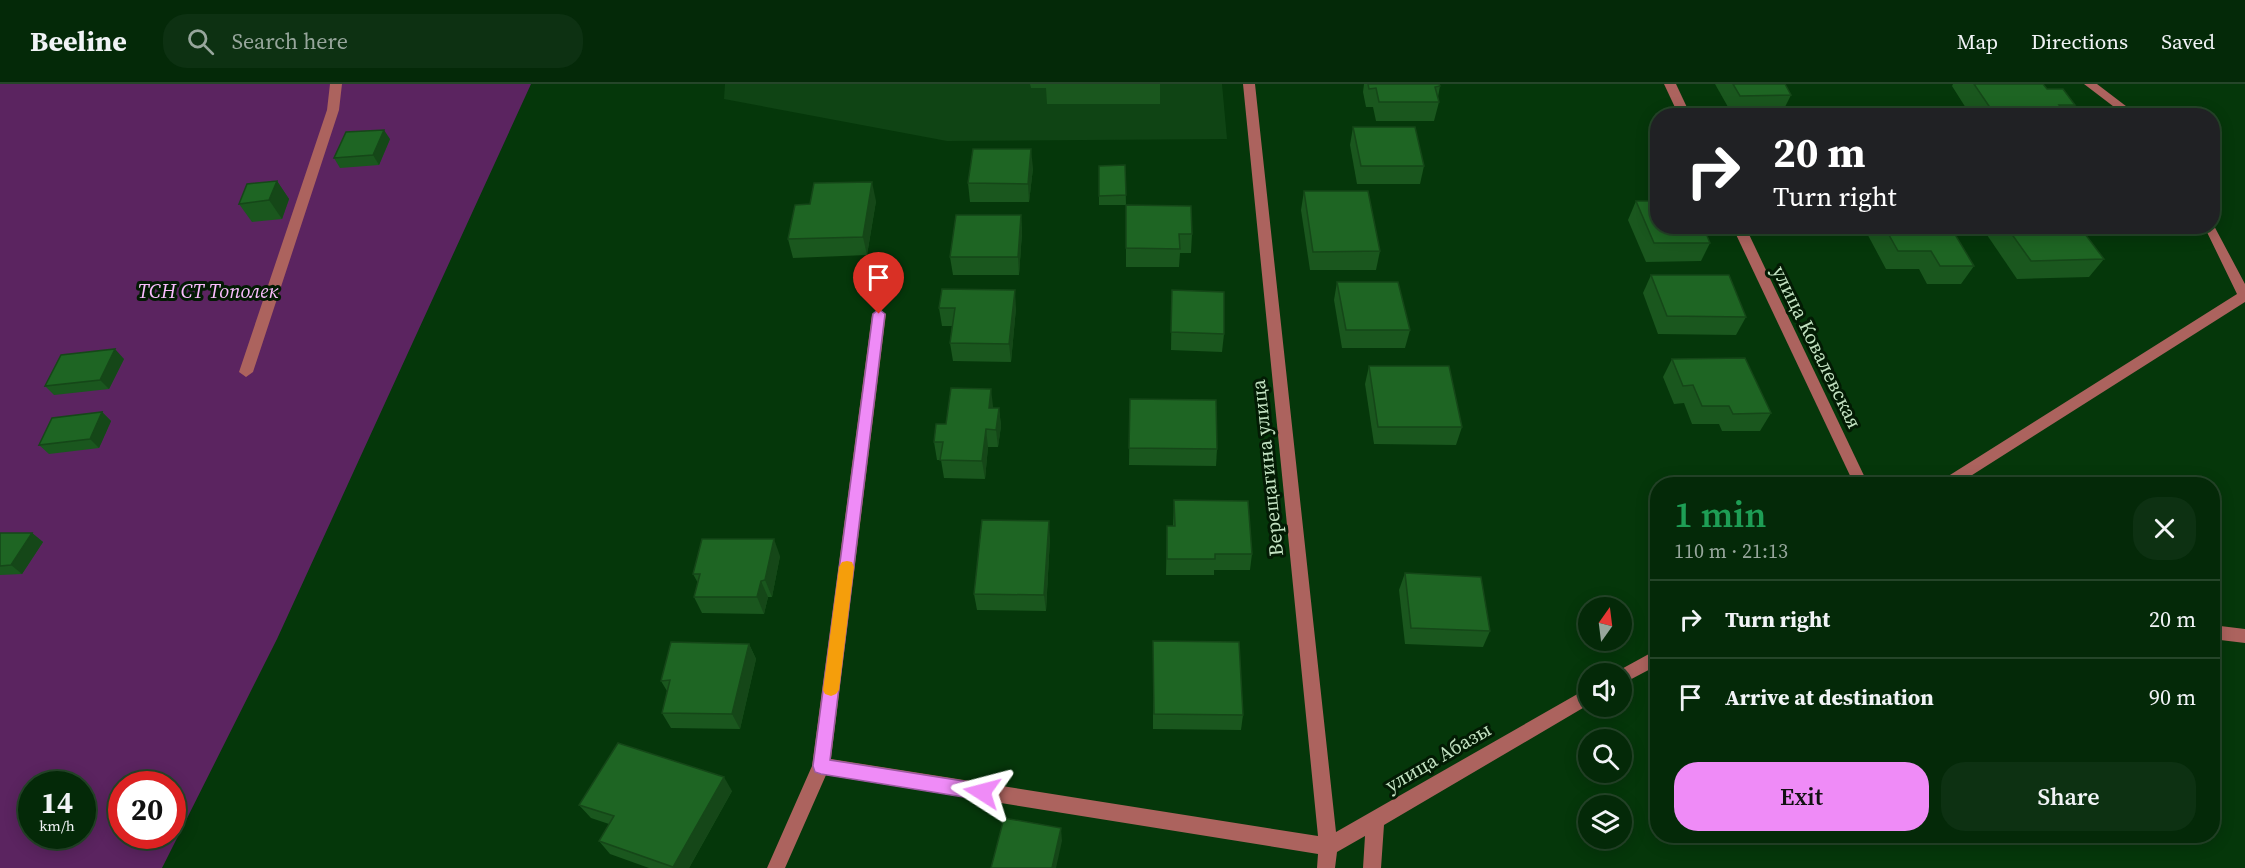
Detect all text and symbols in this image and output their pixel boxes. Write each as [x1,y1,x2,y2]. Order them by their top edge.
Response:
search box [163,14,583,68]
text: Beeline [30,22,127,60]
icon: search [184,25,217,58]
text: Search here [232,26,348,56]
text: Map [1957,27,1998,56]
text: Directions [2031,27,2128,56]
text: Saved [2161,27,2215,56]
text: 20 m [1773,123,1866,181]
icon: right [1674,132,1752,210]
text: Turn right [1773,178,1897,215]
pin [853,252,904,314]
icon: arrive [862,261,895,294]
street label: улица Ковалевская [1765,261,1869,433]
park label: ТСН СТ Тополек [138,277,278,305]
street label: Верещагина улица [1244,378,1290,558]
text: 1 min [1674,490,1766,539]
button: close [2133,497,2196,560]
text: 110 m · 21:13 [1674,537,1788,565]
north arrow [1578,597,1632,651]
map controls [1578,597,1632,849]
icon: right [1674,603,1707,636]
text: Turn right [1725,604,1830,634]
text: 20 m [2149,604,2196,634]
button: sound [1578,663,1632,717]
icon: arrive [1674,681,1707,714]
text: Arrive at destination [1725,682,1934,712]
text: 90 m [2149,682,2196,712]
street label: улица Абазы [1380,715,1496,799]
button: search [1578,729,1632,783]
position arrow [950,760,1014,824]
button: Exit [1674,762,1929,831]
button: Share [1941,762,2196,831]
speed limit sign: 20 [108,771,186,849]
text: 14 [41,782,73,823]
button: layers [1578,795,1632,849]
text: km/h [39,815,75,836]

